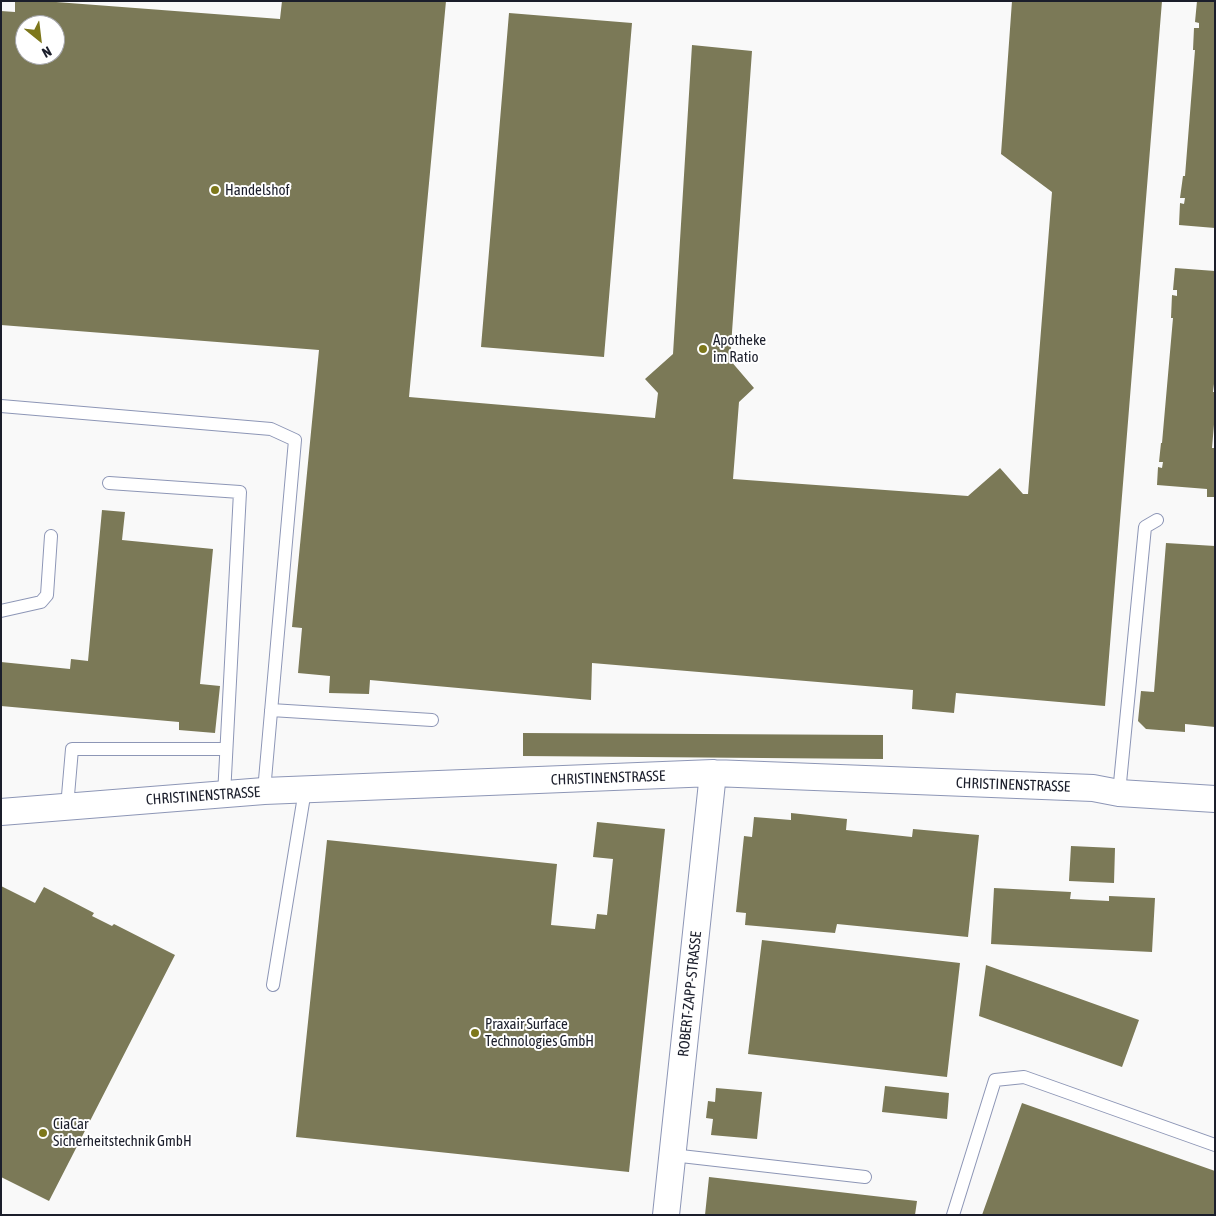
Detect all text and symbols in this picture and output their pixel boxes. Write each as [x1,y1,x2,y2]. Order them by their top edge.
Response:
north arrow [15,15,65,65]
text: N [39,43,54,61]
place label: Handelshof [225,181,290,199]
marker: Handelshof [209,184,221,196]
place label: Apotheke im Ratio [713,331,766,366]
marker: Apotheke im Ratio [697,343,709,355]
street label: CHRISTINENSTRASSE [551,767,665,789]
street label: CHRISTINENSTRASSE [956,774,1070,796]
street label: CHRISTINENSTRASSE [145,783,261,809]
street label: ROBERT-ZAPP-STRASSE [674,930,706,1058]
place label: Praxair Surface Technologies GmbH [485,1015,594,1050]
marker: Praxair Surface Technologies GmbH [469,1027,481,1039]
place label: CiaCar Sicherheitstechnik GmbH [53,1115,192,1150]
marker: CiaCar Sicherheitstechnik GmbH [37,1127,49,1139]

